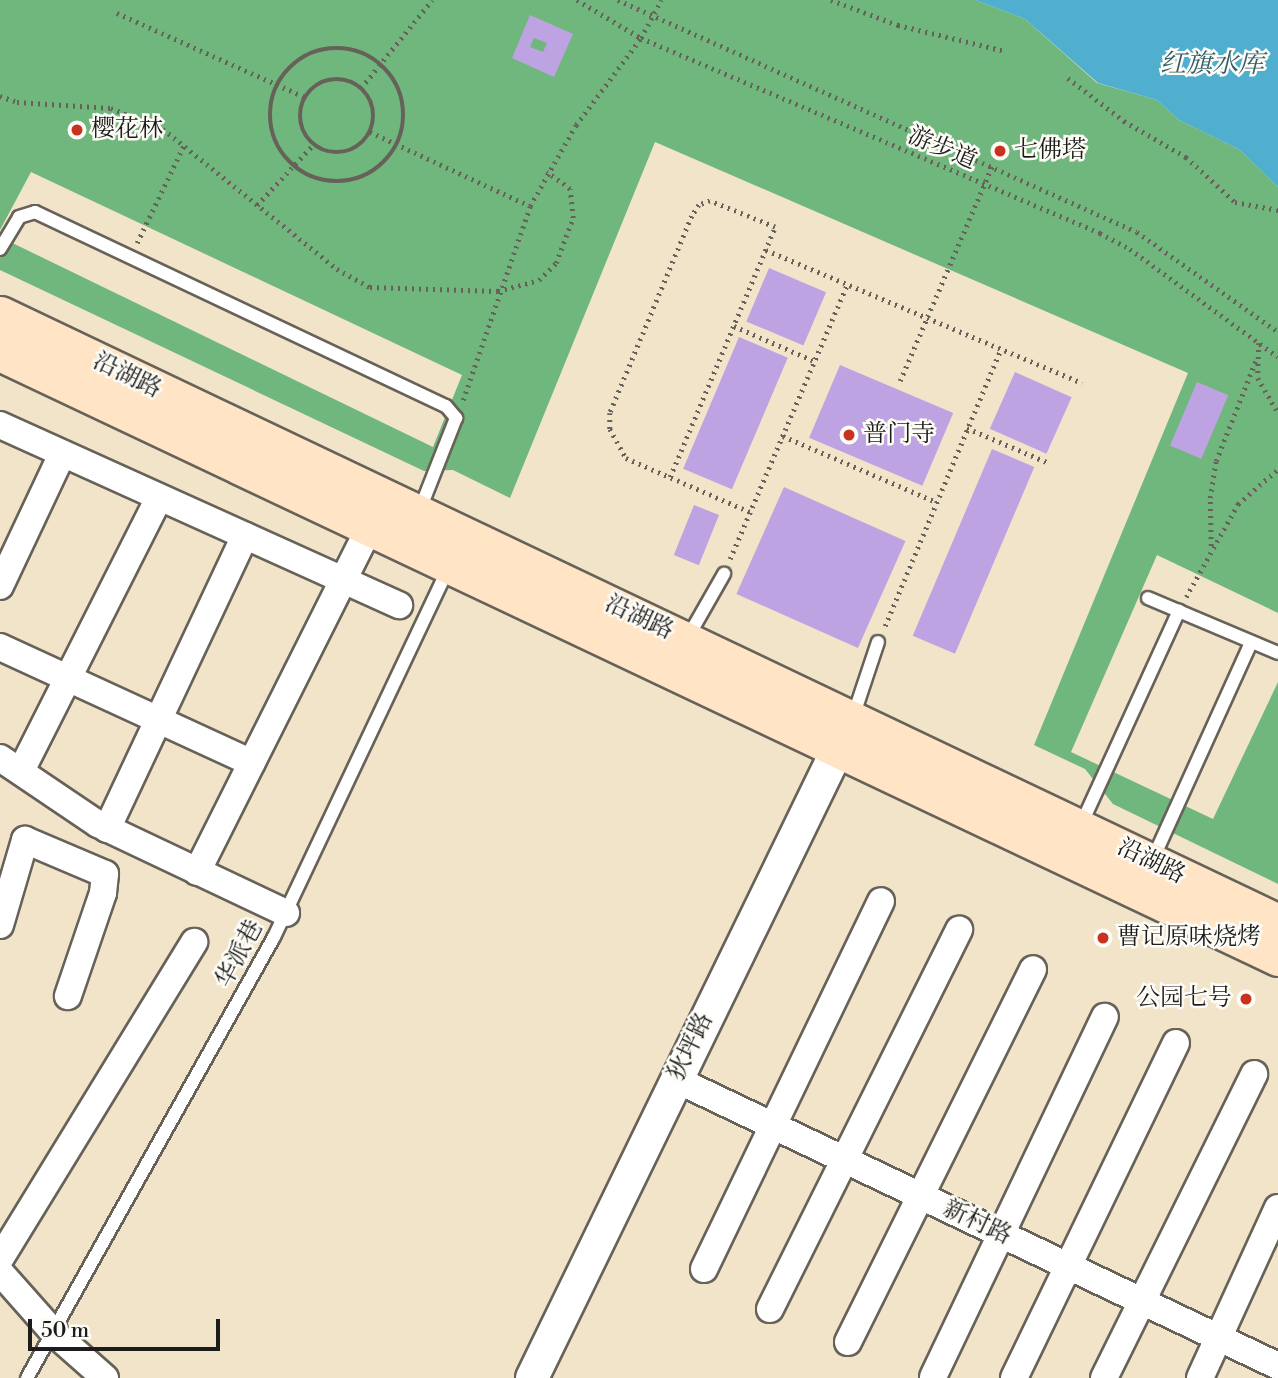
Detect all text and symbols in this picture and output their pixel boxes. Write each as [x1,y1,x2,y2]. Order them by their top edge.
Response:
water label: 红旗水库 [1160,49,1264,81]
place label: 樱花林 [91,116,163,144]
marker: 樱花林 [69,122,85,138]
street label: 游步道 [903,122,981,176]
place label: 七佛塔 [1014,137,1086,165]
marker: 七佛塔 [992,143,1008,159]
street label: 沿湖路 [88,347,166,405]
place label: 普门寺 [863,421,935,449]
marker: 普门寺 [841,427,857,443]
street label: 沿湖路 [600,590,678,646]
street label: 沿湖路 [1112,833,1190,891]
street label: 华派巷 [210,915,270,993]
place label: 曹记原味烧烤 [1117,924,1261,952]
marker: 曹记原味烧烤 [1095,930,1111,946]
place label: 公园七号 [1136,985,1232,1013]
marker: 公园七号 [1238,991,1254,1007]
street label: 狄坪路 [662,1008,720,1086]
street label: 新村路 [938,1195,1016,1251]
scale bar [32,1304,224,1348]
text: 50 m [41,1318,89,1344]

